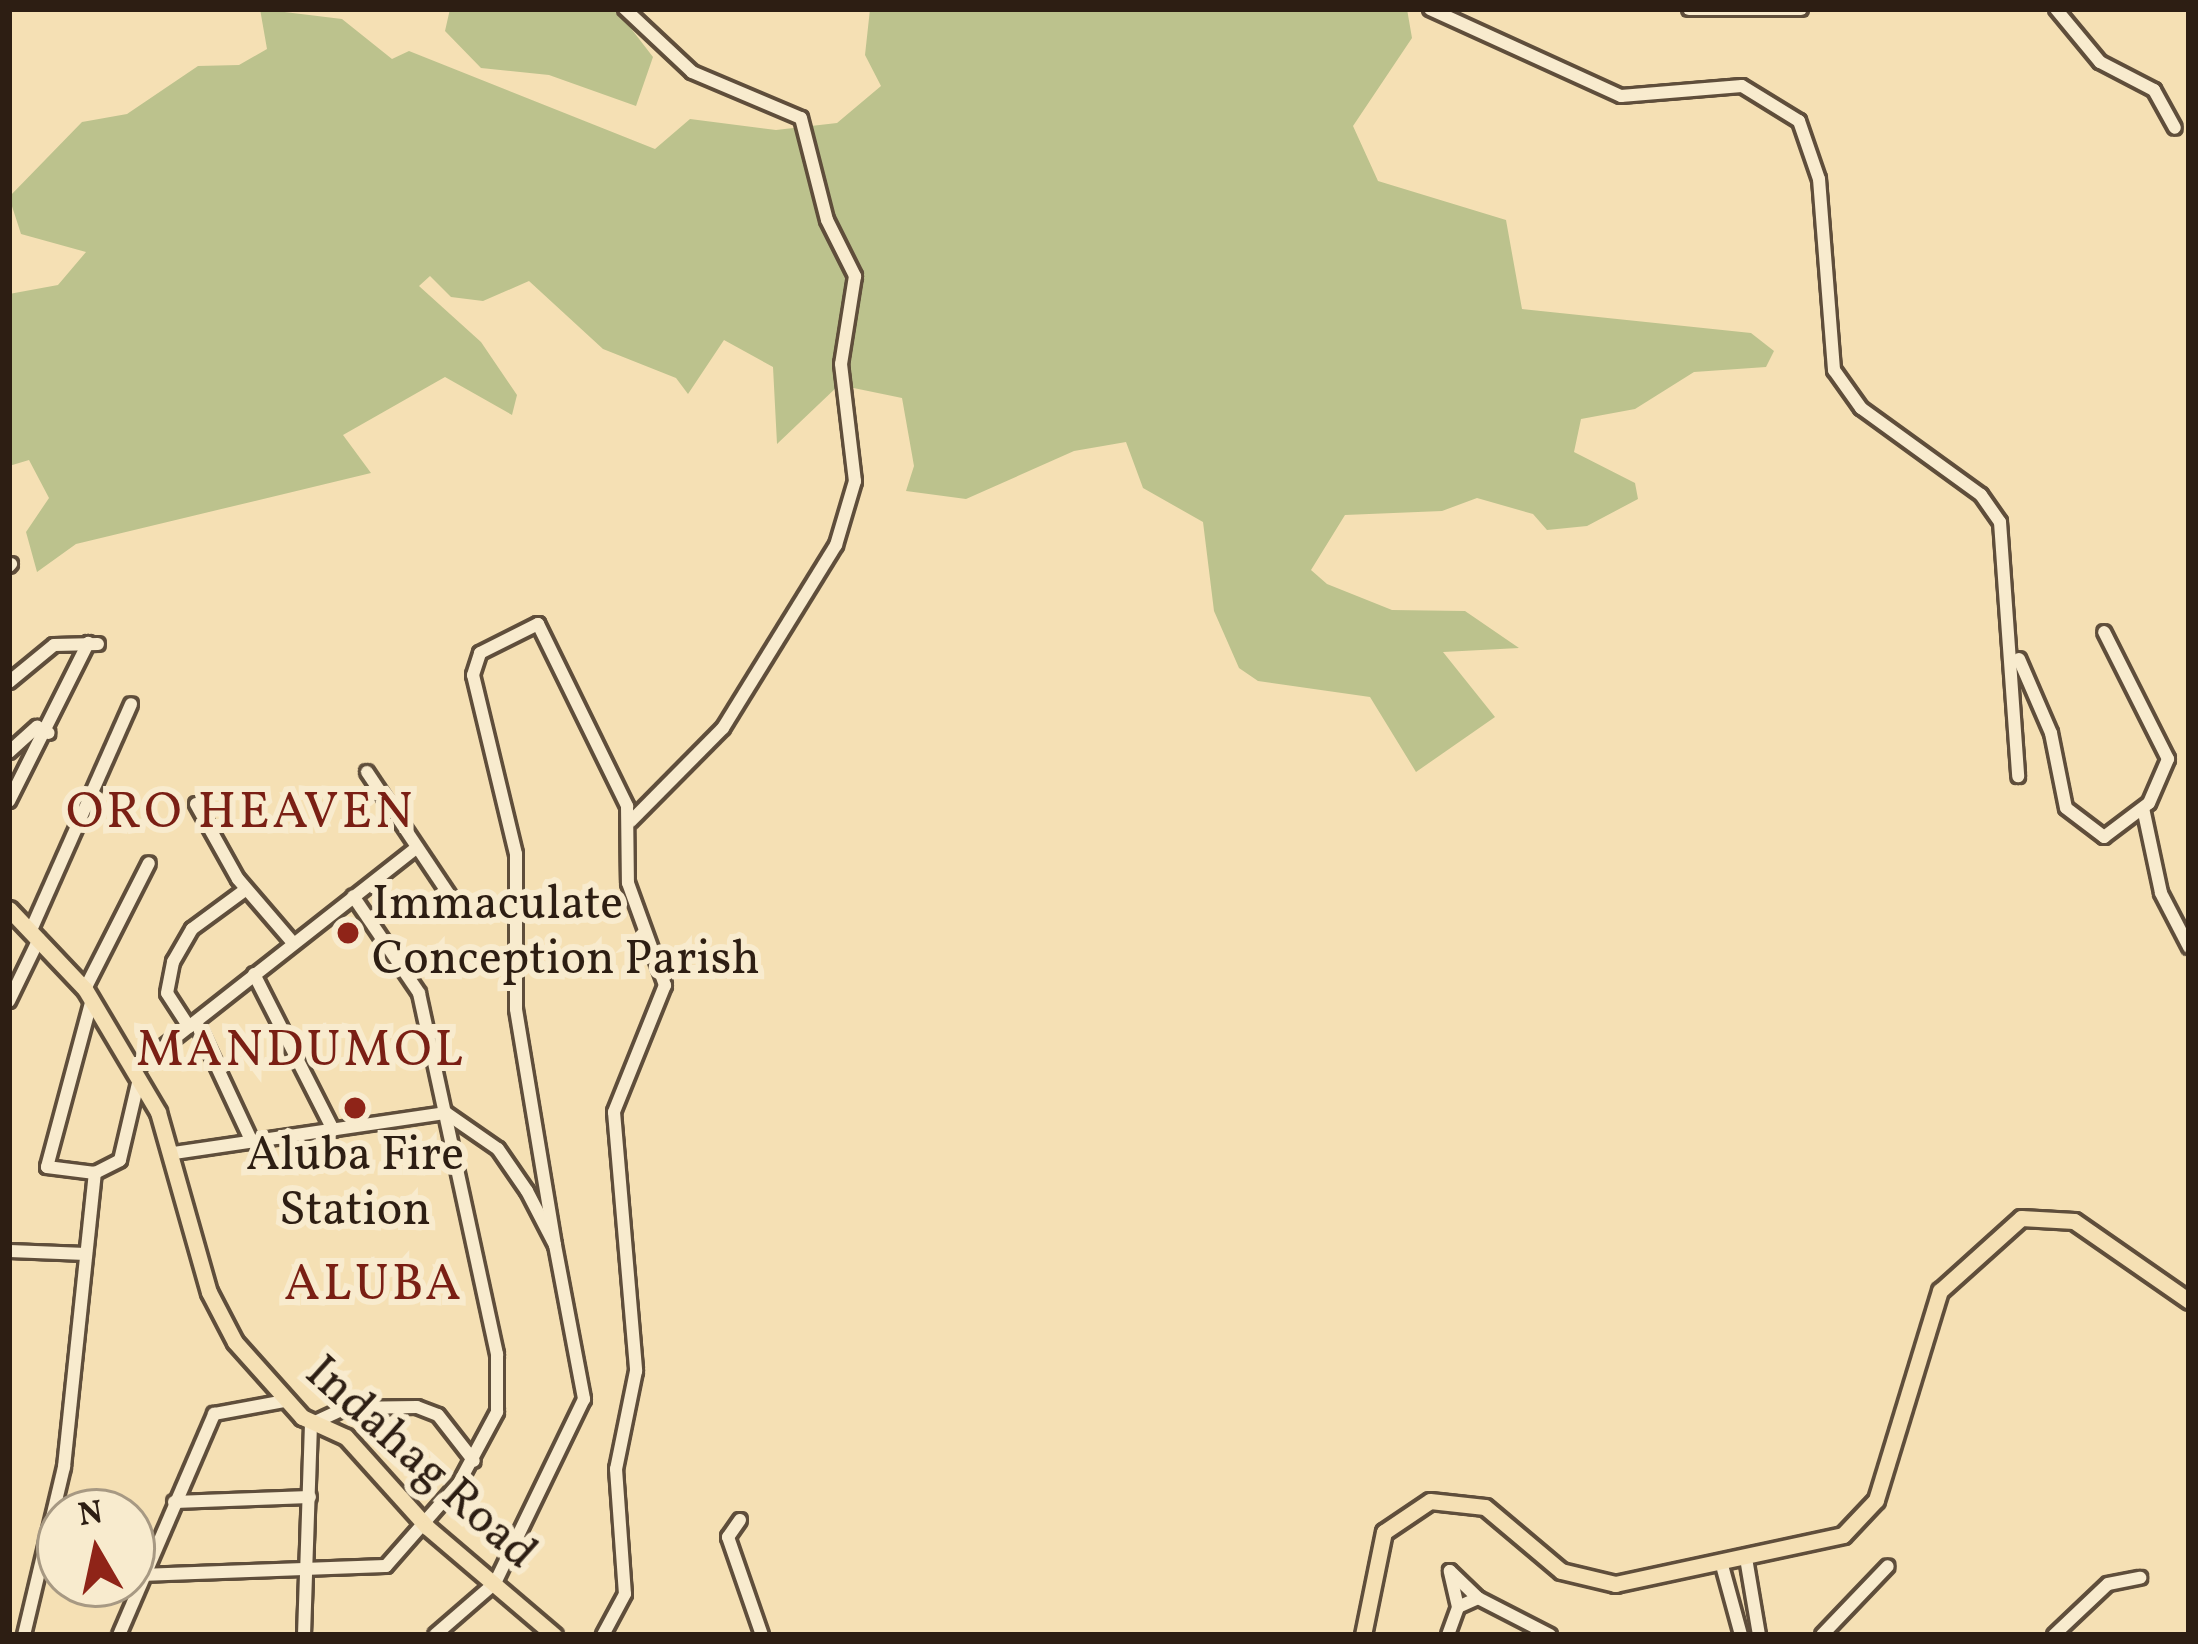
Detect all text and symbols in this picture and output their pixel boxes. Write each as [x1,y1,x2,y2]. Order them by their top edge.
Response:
district label: ORO HEAVEN [66,783,416,845]
place label: Immaculate Conception Parish [372,876,760,989]
marker: Immaculate Conception Parish [335,920,361,946]
district label: MANDUMOL [136,1021,466,1083]
marker: Aluba Fire Station [342,1095,368,1121]
place label: Aluba Fire Station [246,1127,464,1240]
district label: ALUBA [284,1255,464,1317]
street label: Indahag Road [292,1345,548,1583]
north arrow [36,1488,156,1608]
text: N [75,1491,106,1540]

